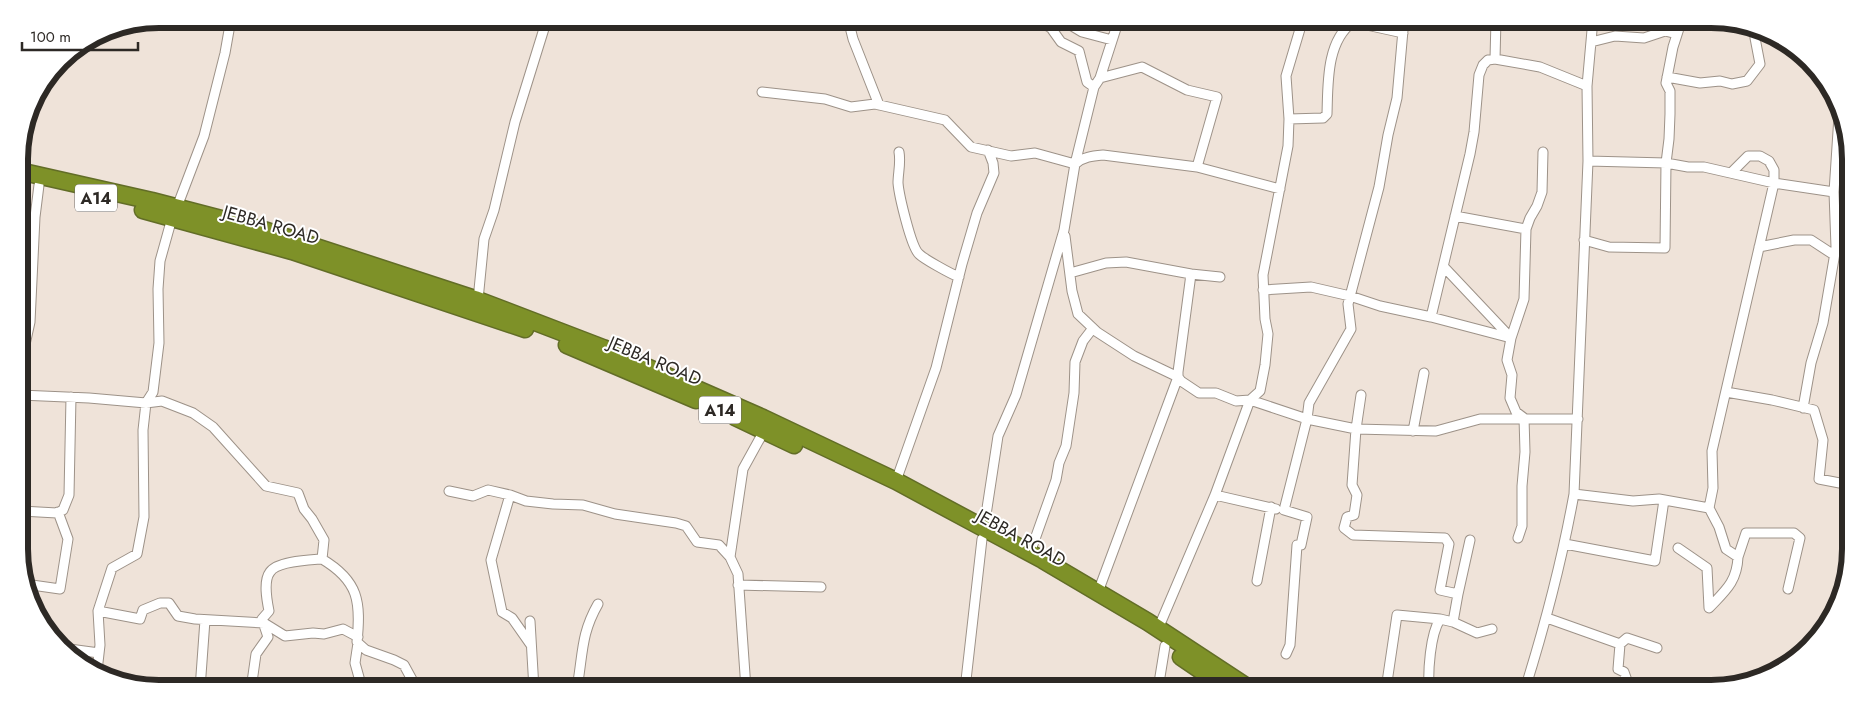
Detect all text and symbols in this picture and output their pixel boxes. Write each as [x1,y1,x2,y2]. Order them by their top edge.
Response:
scale bar [22,20,139,52]
text: 100 m [30,26,71,48]
road number: A14 [75,184,117,212]
street label: JEBBA ROAD [218,198,322,251]
street label: JEBBA ROAD [602,329,706,392]
road number: A14 [699,396,741,424]
street label: JEBBA ROAD [970,502,1071,573]

